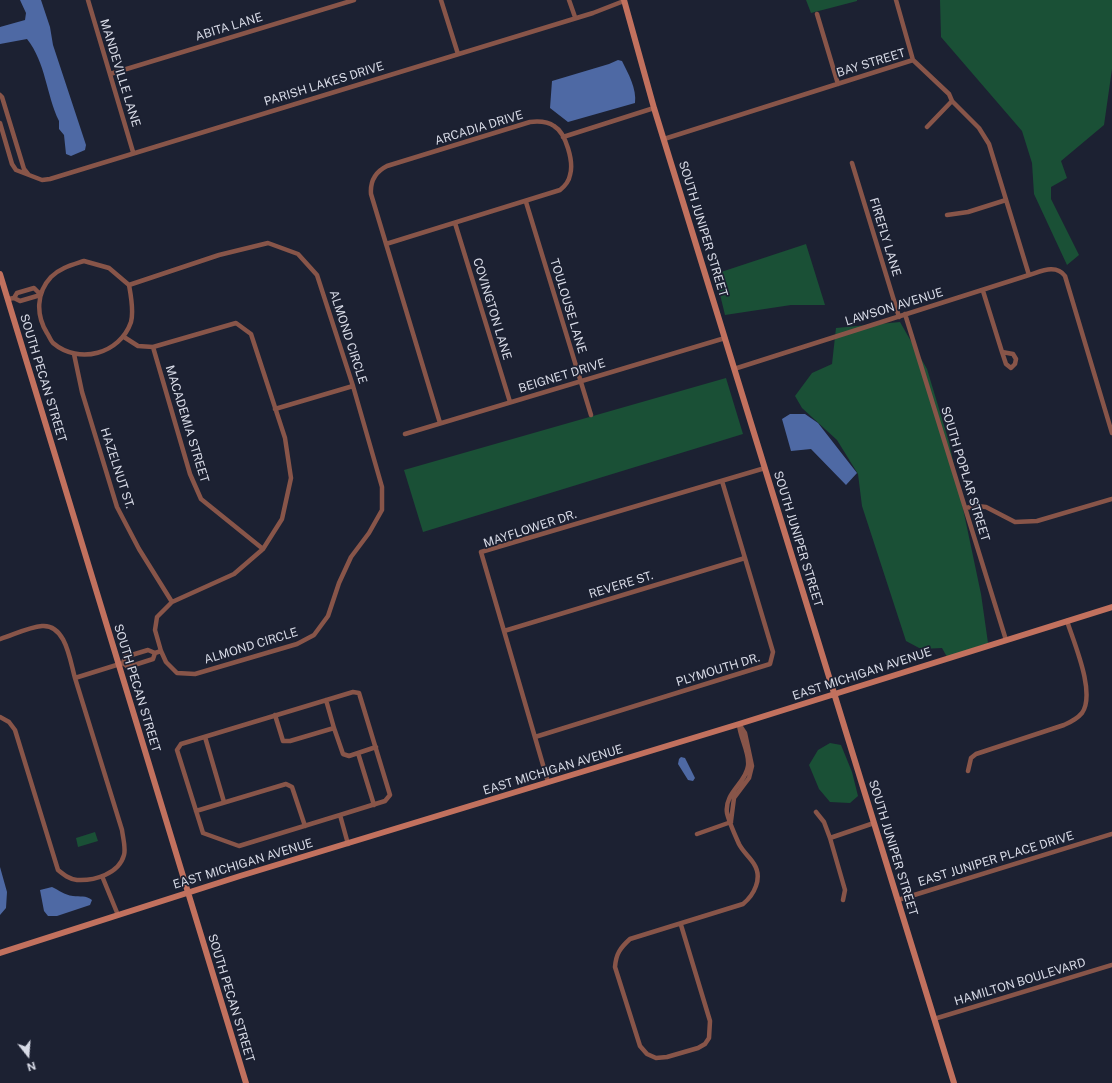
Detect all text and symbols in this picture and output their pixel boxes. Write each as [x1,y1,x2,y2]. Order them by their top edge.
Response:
street label: ABITA LANE [194,10,264,44]
street label: MANDEVILLE LANE [97,17,143,129]
street label: BAY STREET [835,46,907,80]
street label: PARISH LAKES DRIVE [262,59,386,109]
street label: ARCADIA DRIVE [433,108,525,148]
street label: SOUTH JUNIPER STREET [675,159,731,299]
street label: FIREFLY LANE [866,196,904,278]
street label: COVINGTON LANE [470,256,514,362]
street label: TOULOUSE LANE [547,257,589,355]
street label: LAWSON AVENUE [843,285,945,329]
street label: ALMOND CIRCLE [326,288,370,386]
street label: SOUTH PECAN STREET [17,312,69,444]
street label: BEIGNET DRIVE [517,356,607,396]
street label: MACADEMIA STREET [162,364,212,484]
street label: SOUTH POPLAR STREET [938,405,992,543]
street label: HAZELNUT ST. [97,426,137,510]
street label: SOUTH JUNIPER STREET [770,469,826,609]
street label: MAYFLOWER DR. [482,507,578,551]
street label: REVERE ST. [587,568,655,602]
street label: SOUTH PECAN STREET [111,622,163,754]
street label: ALMOND CIRCLE [202,625,300,667]
street label: EAST MICHIGAN AVENUE [791,645,933,703]
street label: PLYMOUTH DR. [674,650,762,690]
street label: EAST MICHIGAN AVENUE [481,742,625,798]
street label: SOUTH JUNIPER STREET [865,778,921,918]
street label: EAST JUNIPER PLACE DRIVE [916,828,1076,890]
street label: EAST MICHIGAN AVENUE [171,836,315,892]
street label: SOUTH PECAN STREET [205,932,257,1064]
street label: HAMILTON BOULEVARD [953,955,1087,1009]
north arrow [8,1035,48,1075]
text: N [26,1059,37,1073]

